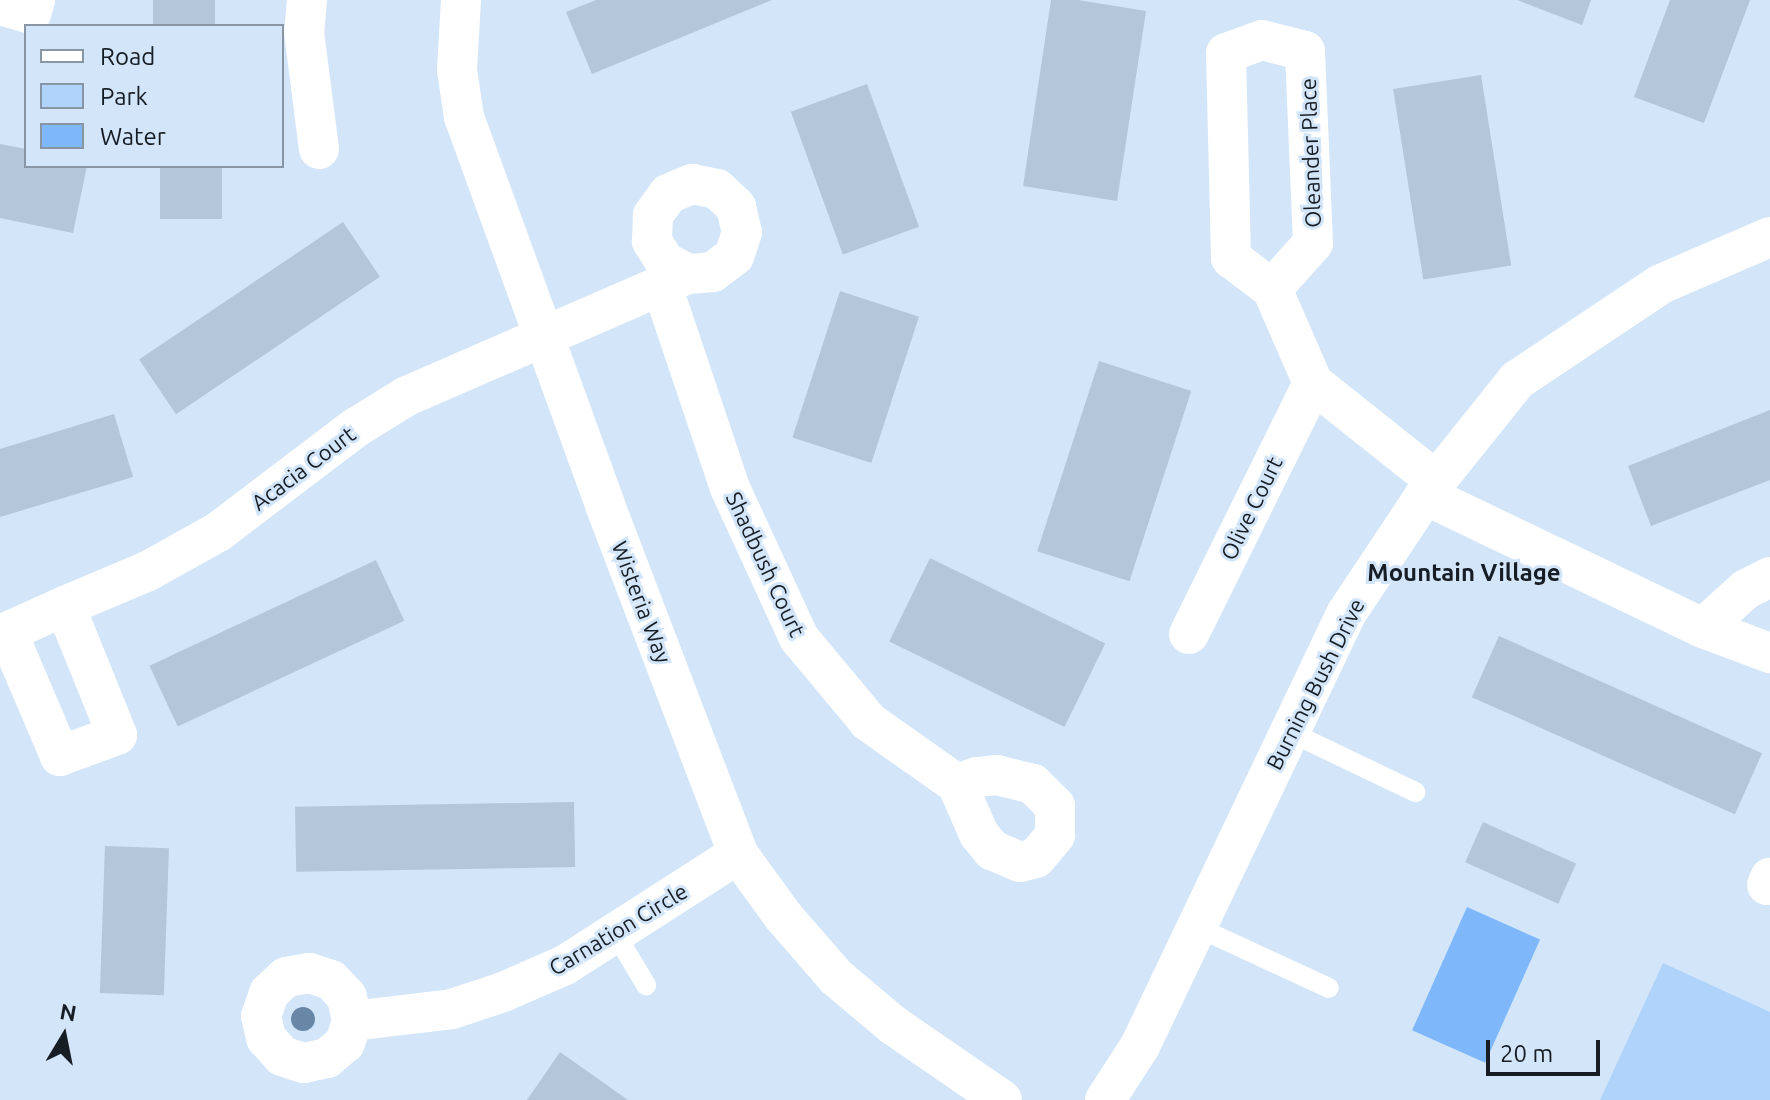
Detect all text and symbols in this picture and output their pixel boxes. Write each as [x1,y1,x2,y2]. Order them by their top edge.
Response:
legend [24,24,284,168]
text: Road [100,43,155,70]
street label: Oleander Place [1294,78,1326,228]
text: Park [100,83,148,110]
text: Water [100,123,166,150]
street label: Acacia Court [246,420,360,516]
street label: Olive Court [1215,452,1287,564]
street label: Shadbush Court [721,487,811,641]
street label: Wisteria Way [607,537,677,667]
district label: Mountain Village [1367,559,1561,587]
street label: Burning Bush Drive [1260,594,1370,774]
street label: Carnation Circle [544,877,692,981]
north arrow [24,996,104,1076]
text: N [58,998,79,1026]
scale bar [1490,1024,1604,1074]
text: 20 m [1500,1040,1553,1067]

